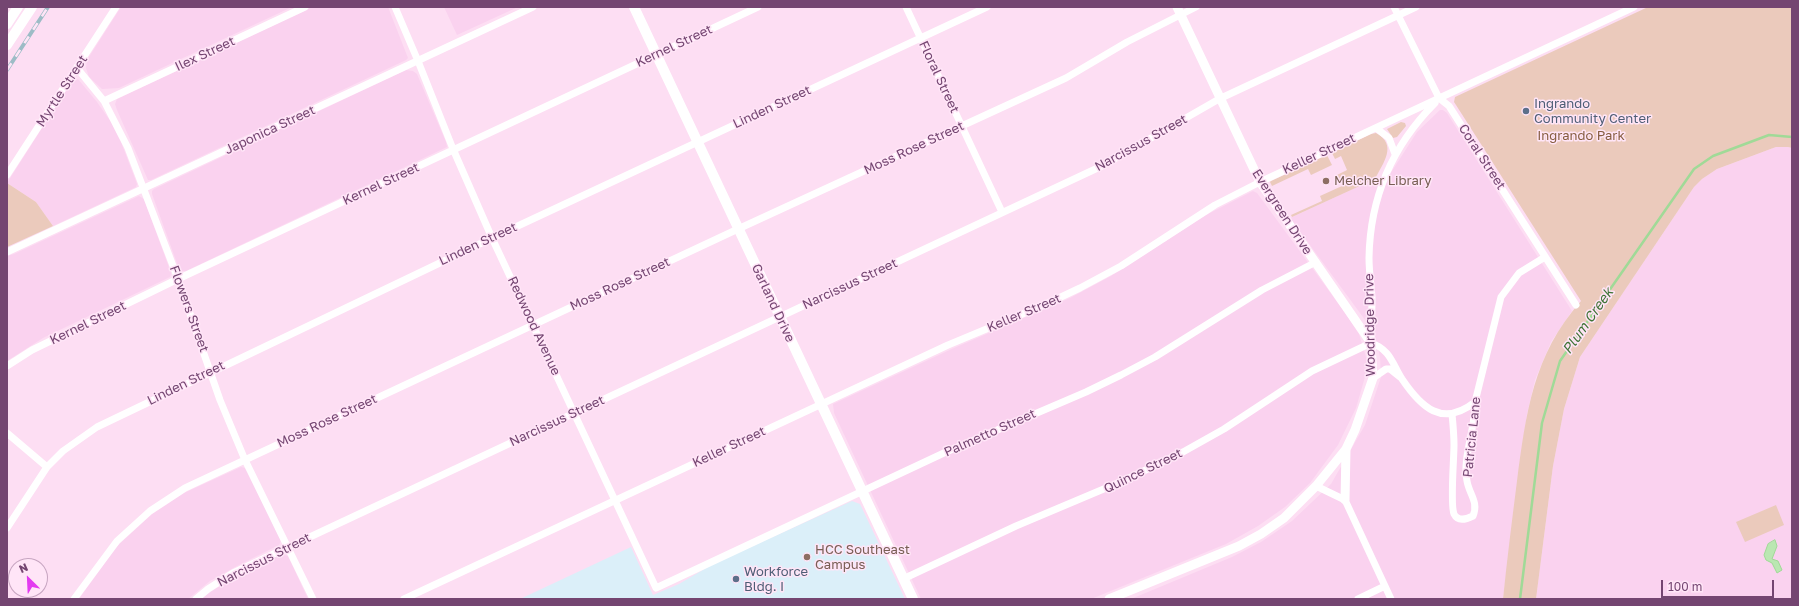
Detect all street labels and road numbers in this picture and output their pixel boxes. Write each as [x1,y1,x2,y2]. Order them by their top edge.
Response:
street label: Kernel Street [633,21,715,71]
street label: Ilex Street [173,33,237,75]
street label: Floral Street [916,38,962,116]
street label: Myrtle Street [33,52,91,130]
street label: Linden Street [731,82,813,132]
street label: Japonica Street [222,102,318,158]
street label: Narcissus Street [1092,111,1190,175]
street label: Moss Rose Street [861,118,967,178]
street label: Coral Street [1455,121,1509,193]
street label: Keller Street [1280,130,1358,178]
street label: Kernel Street [340,159,422,209]
street label: Evergreen Drive [1249,166,1315,258]
street label: Linden Street [437,219,519,269]
street label: Moss Rose Street [567,254,673,314]
street label: Narcissus Street [800,255,900,313]
street label: Garland Drive [748,261,798,345]
street label: Flowers Street [166,264,212,354]
street label: Woodridge Drive [1361,273,1379,377]
street label: Redwood Avenue [504,274,564,378]
street label: Keller Street [985,290,1063,336]
street label: Kernel Street [47,298,129,348]
street label: Linden Street [145,358,227,408]
street label: Moss Rose Street [274,391,380,451]
street label: Narcissus Street [507,392,607,450]
street label: Patricia Lane [1460,396,1484,478]
street label: Palmetto Street [942,406,1038,460]
street label: Keller Street [690,423,768,471]
street label: Quince Street [1101,445,1185,497]
street label: Narcissus Street [215,530,313,590]

